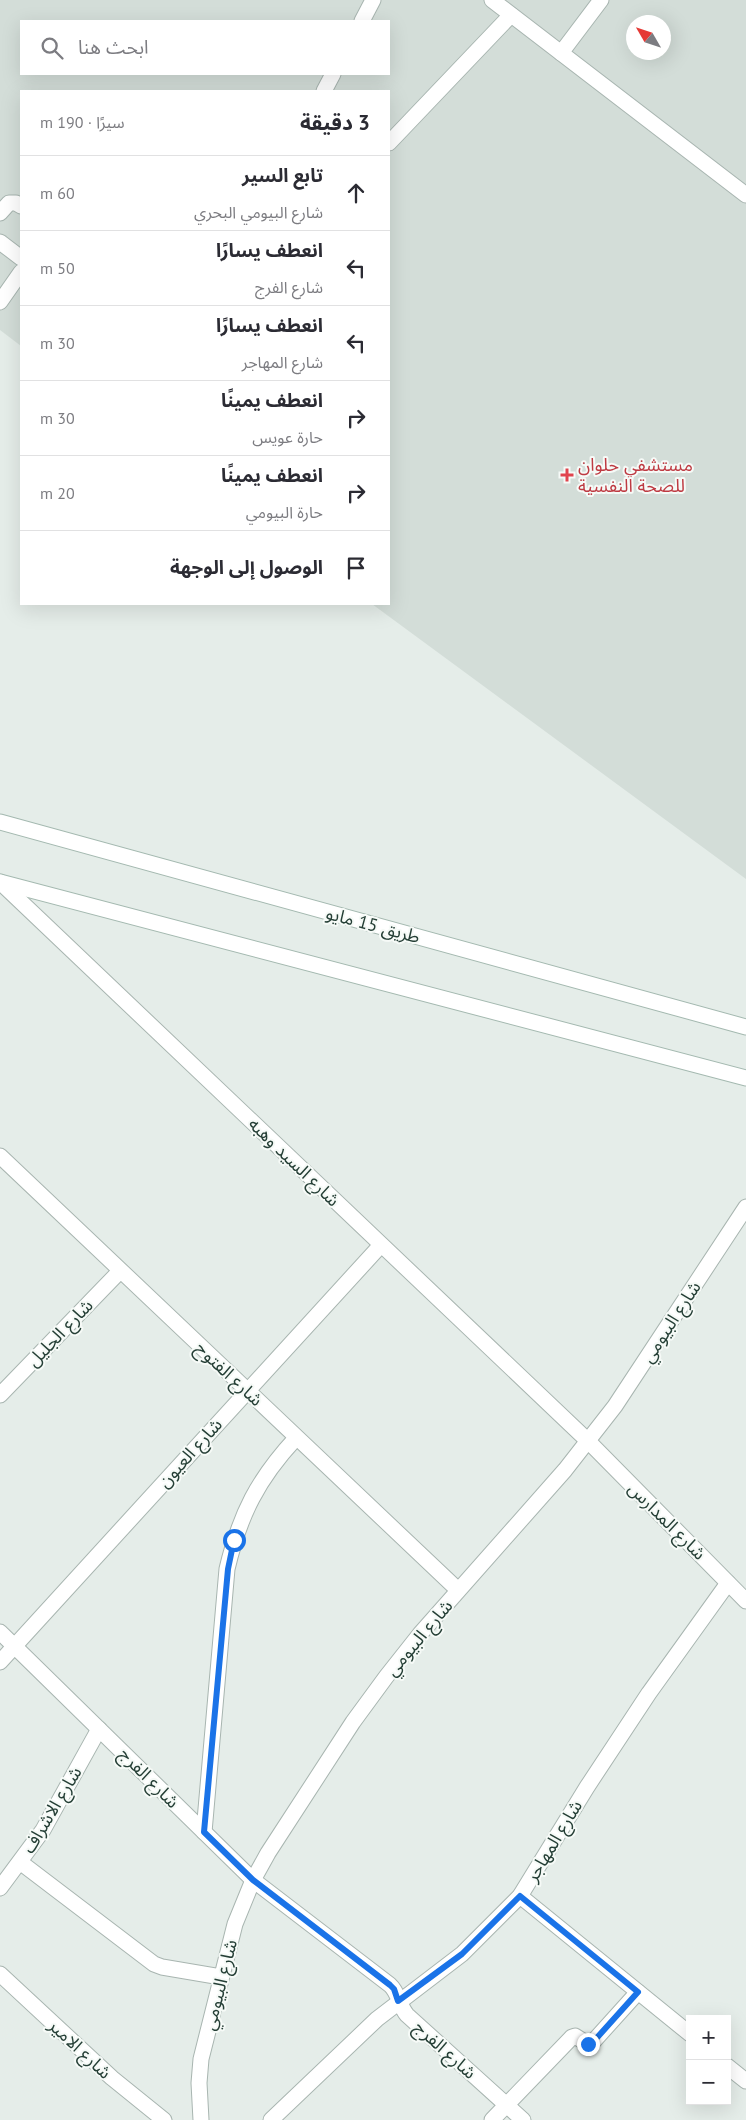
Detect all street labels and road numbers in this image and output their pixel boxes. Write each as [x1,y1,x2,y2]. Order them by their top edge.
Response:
street label: طريق 15 مايو [324,901,423,948]
street label: شارع السيد وهبه [242,1112,345,1213]
street label: شارع البيومي [636,1276,708,1369]
street label: شارع الجليل [22,1294,100,1374]
street label: شارع الفتوح [189,1336,268,1413]
street label: شارع العيون [152,1413,229,1494]
street label: شارع المدارس [621,1477,711,1567]
street label: شارع البيومي [380,1595,460,1683]
street label: شارع الفرج [112,1743,184,1815]
street label: شارع الاشراف [17,1762,89,1859]
street label: شارع المهاجر [520,1796,590,1888]
street label: شارع البيومي [197,1937,245,2033]
street label: شارع الامير [41,2013,117,2086]
street label: شارع الفرج [407,2016,481,2086]

